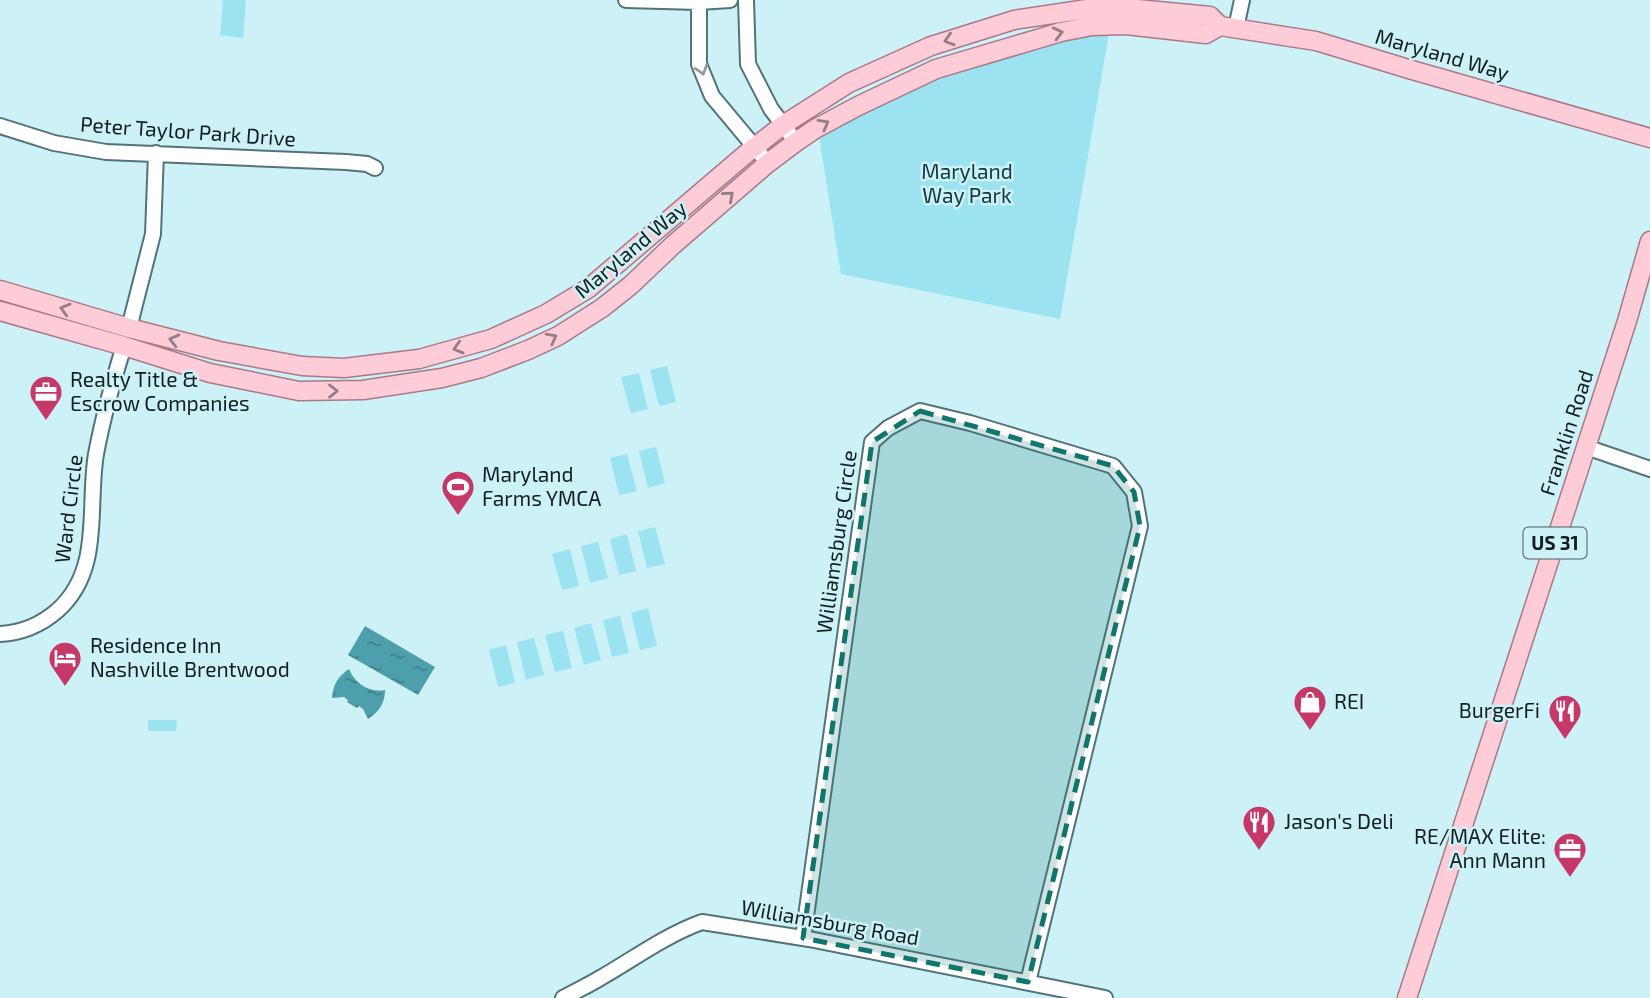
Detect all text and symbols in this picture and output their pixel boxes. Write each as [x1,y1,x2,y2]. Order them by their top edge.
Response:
street label: Maryland Way [1373,22,1512,85]
one-way arrow [1052,27,1064,41]
one-way arrow [943,32,955,47]
one-way arrow [694,64,709,76]
street label: Peter Taylor Park Drive [80,111,297,151]
one-way arrow [817,119,829,132]
park label: Maryland Way Park [921,158,1013,207]
one-way arrow [721,192,734,204]
street label: Maryland Way [569,195,691,303]
one-way arrow [59,303,71,318]
one-way arrow [545,333,558,346]
one-way arrow [168,334,180,348]
one-way arrow [452,340,464,354]
place label: Realty Title & Escrow Companies [70,366,250,415]
street label: Franklin Road [1534,367,1598,498]
office icon: Realty Title & Escrow Companies [27,373,65,422]
one-way arrow [329,383,339,399]
street label: Williamsburg Circle [810,448,861,635]
street label: Ward Circle [48,453,87,565]
place label: Maryland Farms YMCA [482,461,601,510]
sports icon: Maryland Farms YMCA [439,468,477,517]
road number: US 31 [1524,528,1586,558]
place label: Residence Inn Nashville Brentwood [90,632,290,681]
hotel icon: Residence Inn Nashville Brentwood [46,639,84,688]
shop icon: REI [1291,683,1329,732]
place label: REI [1334,688,1364,713]
restaurant icon: BurgerFi [1546,692,1584,741]
place label: BurgerFi [1459,697,1540,722]
restaurant icon: Jason's Deli [1240,803,1278,852]
place label: Jason's Deli [1284,808,1394,833]
place label: RE/MAX Elite: Ann Mann [1414,823,1546,872]
office icon: RE/MAX Elite: Ann Mann [1551,830,1589,879]
street label: Williamsburg Road [739,894,921,949]

